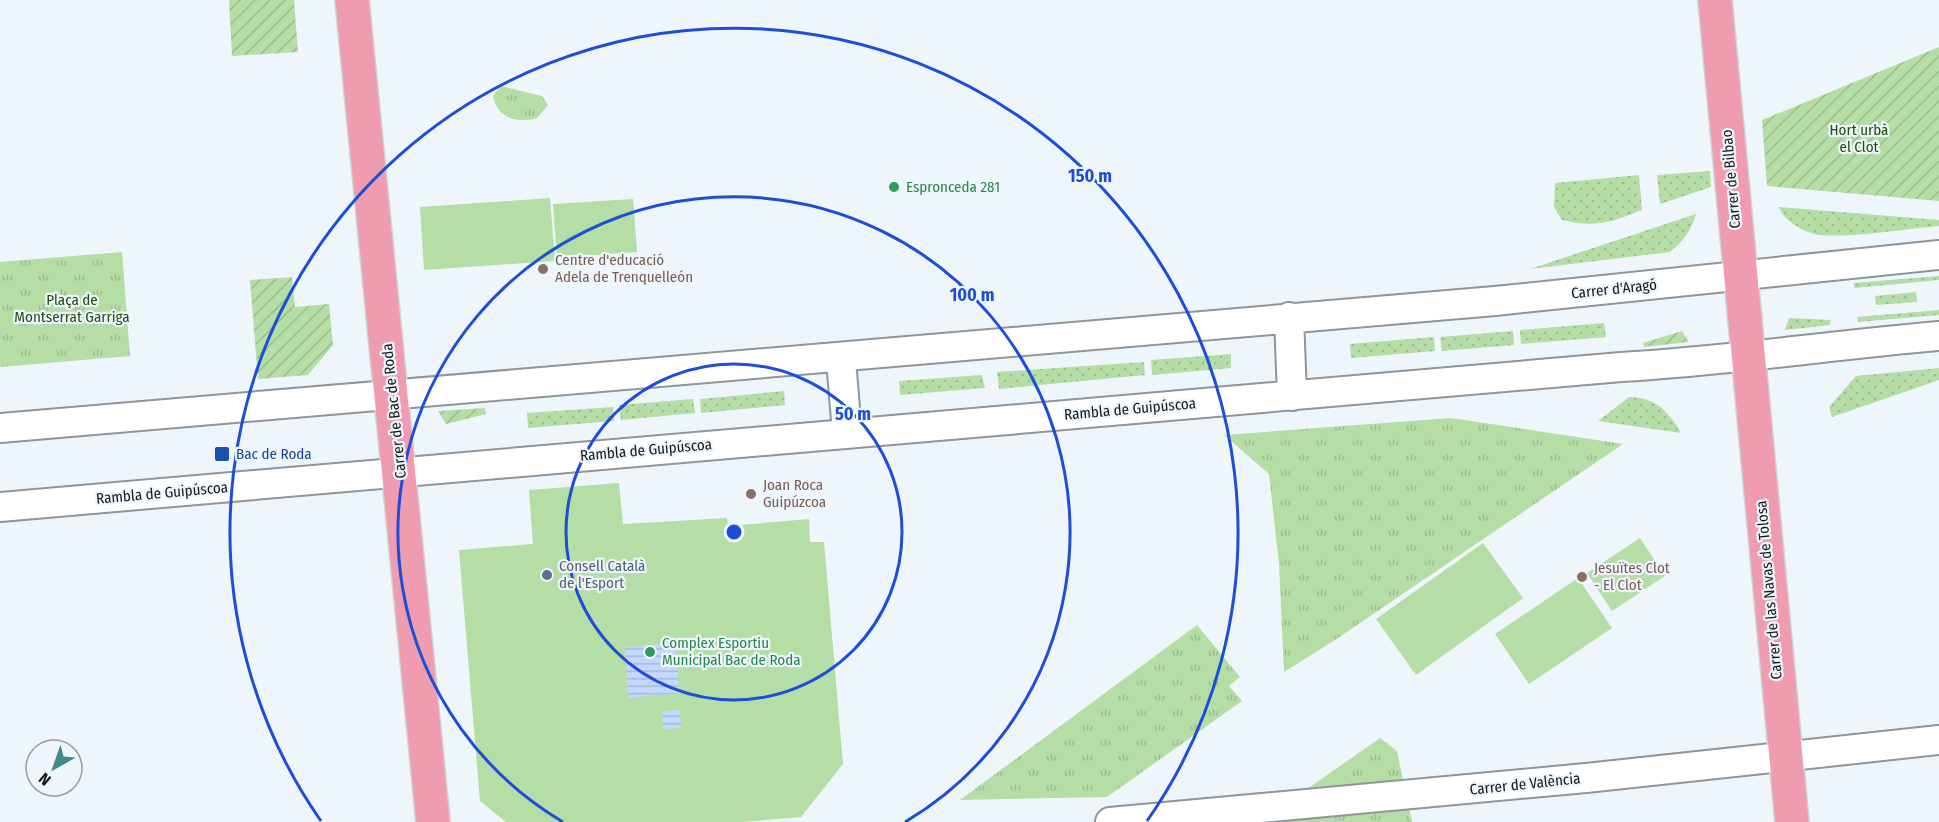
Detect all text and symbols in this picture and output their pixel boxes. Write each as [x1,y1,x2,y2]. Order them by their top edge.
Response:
park label: Hort urbà el Clot [1830,121,1888,156]
street label: Carrer de Bilbao [1718,129,1744,229]
text: 150 m [1068,165,1112,187]
place label: Espronceda 281 [906,178,1000,196]
marker: Espronceda 281 [887,180,901,194]
place label: Centre d'educació Adela de Trenquelleón [555,251,693,286]
marker: Centre d'educació Adela de Trenquelleón [536,262,550,276]
street label: Carrer d'Aragó [1570,276,1658,302]
text: 100 m [950,284,994,306]
park label: Plaça de Montserrat Garriga [14,291,130,326]
street label: Carrer de Bac de Roda [378,343,410,479]
street label: Rambla de Guipúscoa [1063,394,1197,424]
text: 50 m [835,403,871,425]
street label: Rambla de Guipúscoa [579,435,713,465]
marker: Bac de Roda [213,445,231,463]
place label: Bac de Roda [236,445,312,463]
place label: Joan Roca Guipúzcoa [763,476,826,511]
street label: Rambla de Guipúscoa [95,478,229,508]
marker: Joan Roca Guipúzcoa [744,487,758,501]
street label: Carrer de las Navas de Tolosa [1752,500,1786,680]
centre of rings [724,522,744,542]
place label: Consell Català de l'Esport [559,557,645,592]
place label: Jesuïtes Clot - El Clot [1594,559,1670,594]
marker: Consell Català de l'Esport [540,568,554,582]
marker: Jesuïtes Clot - El Clot [1575,570,1589,584]
place label: Complex Esportiu Municipal Bac de Roda [662,634,801,669]
marker: Complex Esportiu Municipal Bac de Roda [643,645,657,659]
north arrow [24,738,84,798]
text: N [35,769,54,789]
street label: Carrer de València [1469,769,1581,799]

